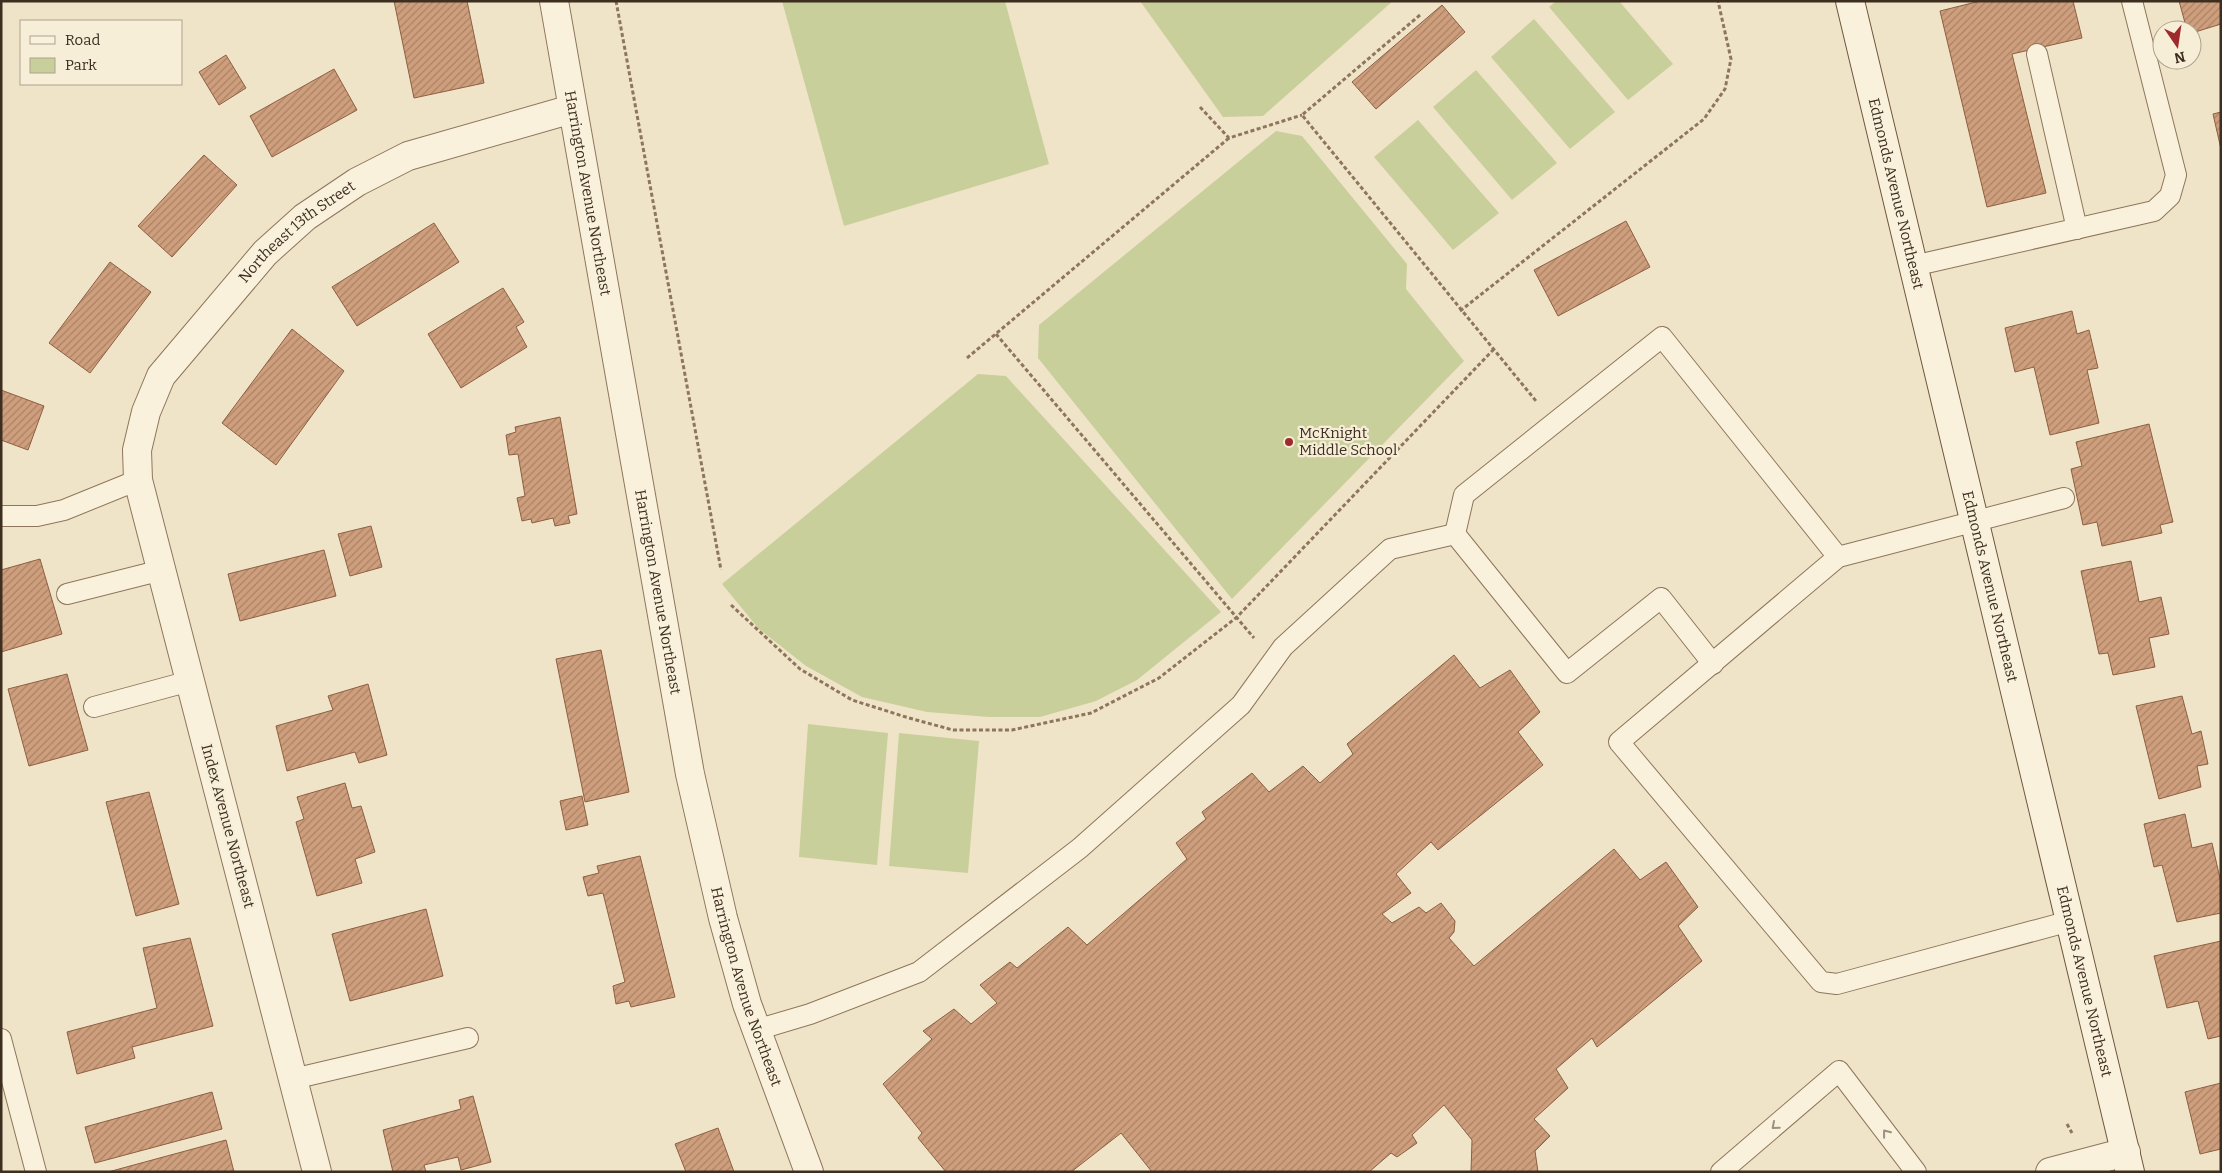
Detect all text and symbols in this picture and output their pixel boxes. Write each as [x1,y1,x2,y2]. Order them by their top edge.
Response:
legend [20,20,182,85]
north arrow [2152,20,2202,70]
text: Road [65,31,100,49]
text: N [2172,48,2187,67]
text: Park [65,56,97,74]
street label: Harrington Avenue Northeast [561,89,615,298]
street label: Edmonds Avenue Northeast [1865,96,1928,292]
street label: Northeast 13th Street [235,177,359,286]
place label: McKnight Middle School [1299,424,1397,459]
marker: McKnight Middle School [1283,436,1295,448]
street label: Harrington Avenue Northeast [631,488,685,696]
street label: Edmonds Avenue Northeast [1958,489,2022,684]
street label: Index Avenue Northeast [197,742,259,910]
street label: Edmonds Avenue Northeast [2053,884,2116,1079]
street label: Harrington Avenue Northeast [707,885,786,1089]
one-way arrow [1771,1120,1780,1129]
one-way arrow [1884,1130,1892,1139]

